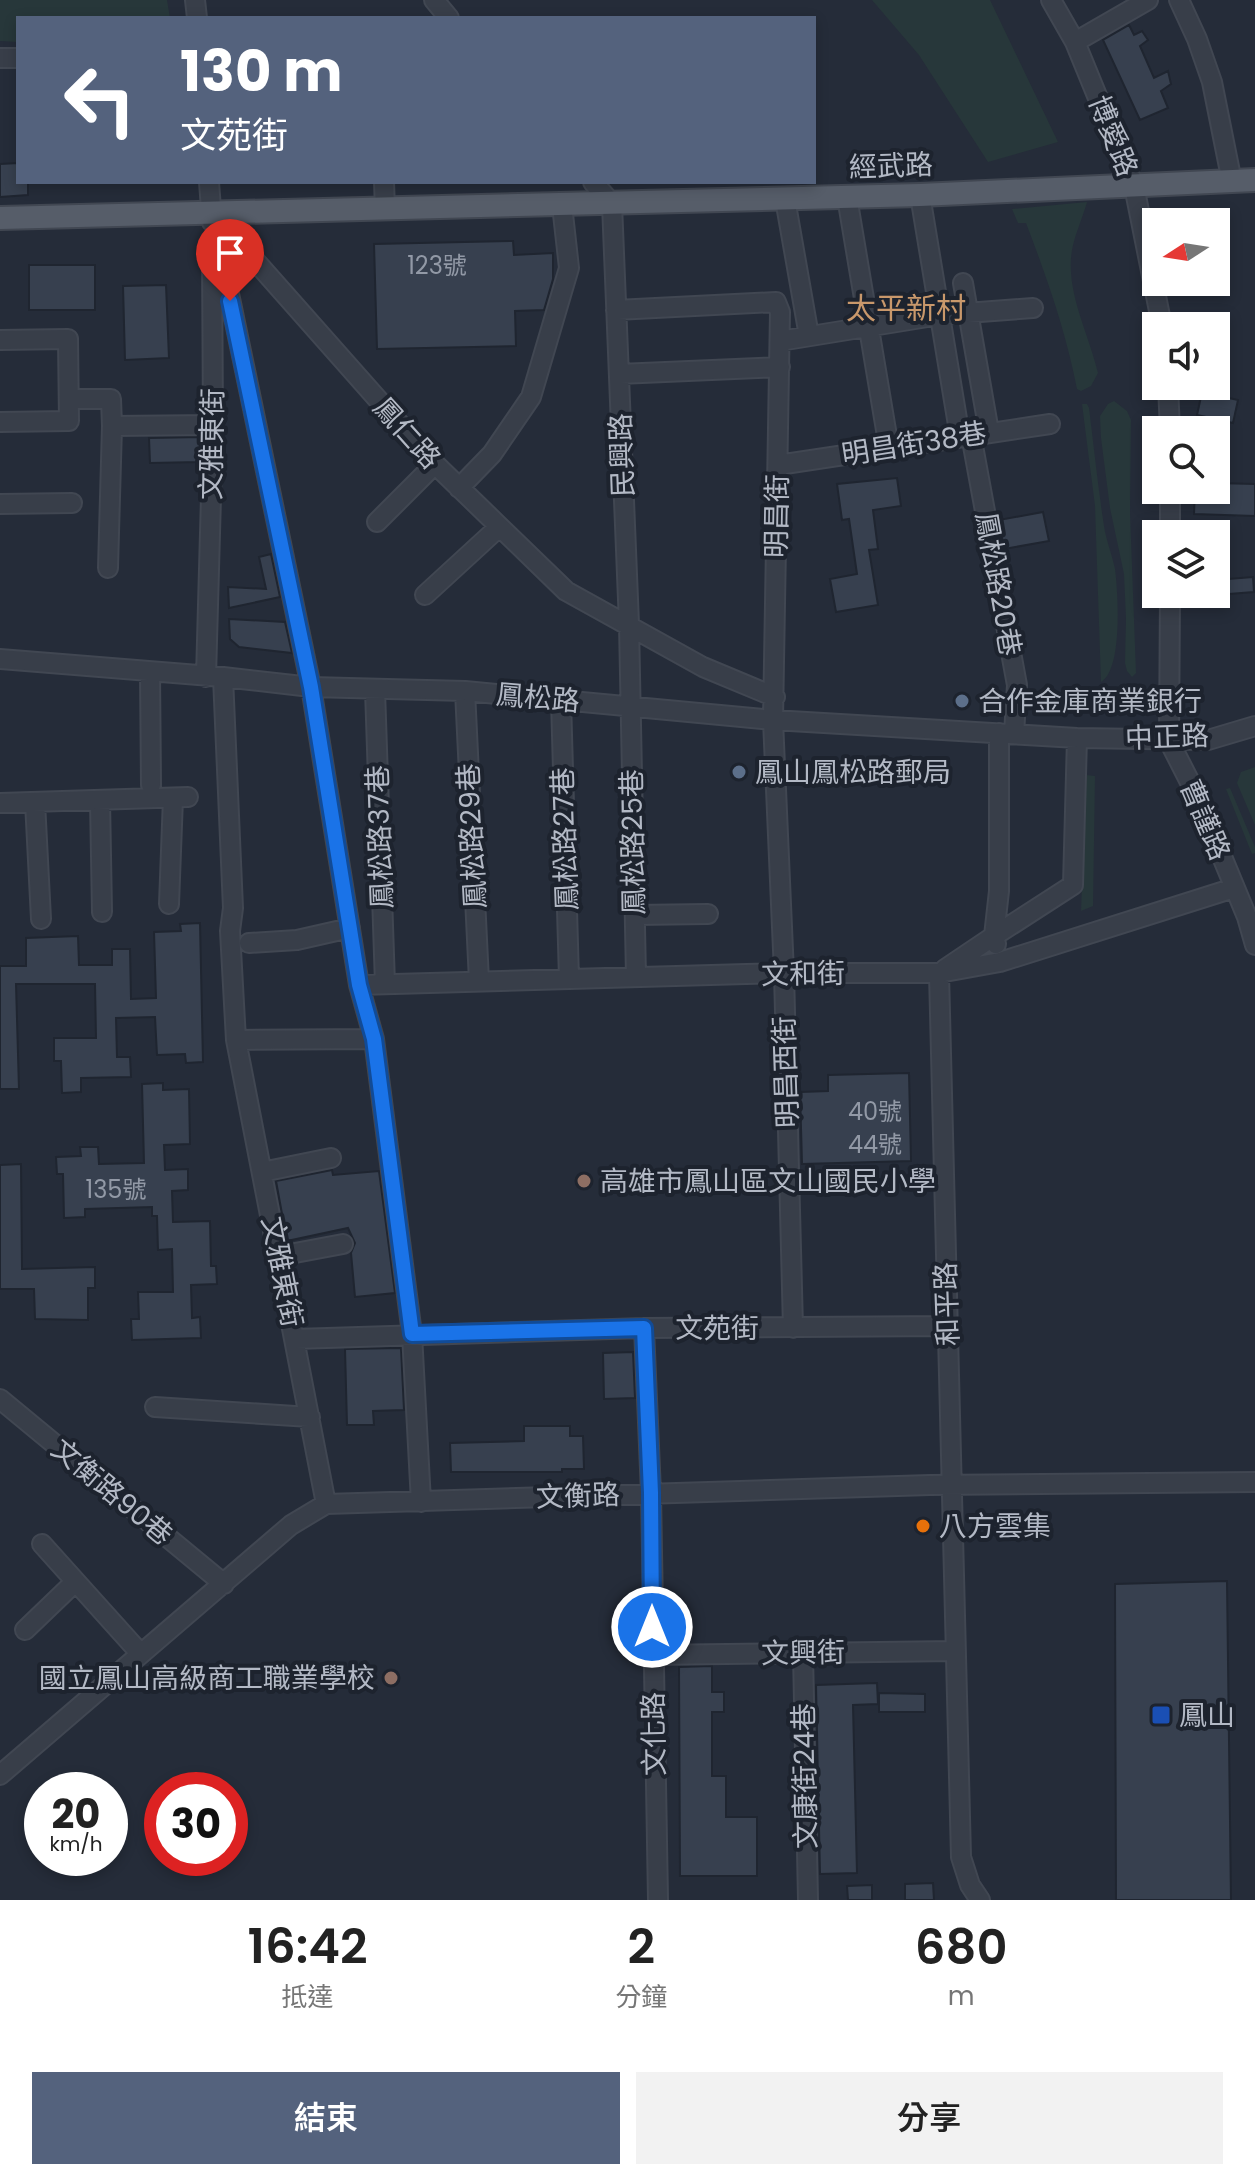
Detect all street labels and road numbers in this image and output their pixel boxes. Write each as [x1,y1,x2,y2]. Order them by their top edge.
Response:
street label: 博愛路 [1079,90,1147,182]
street label: 經武路 [848,145,934,187]
street label: 文雅東街 [192,388,232,500]
street label: 鳳仁路 [364,389,450,477]
street label: 民興路 [601,412,643,498]
street label: 明昌街38巷 [839,413,989,475]
street label: 明昌街 [757,474,797,558]
street label: 鳳松路20巷 [966,509,1030,659]
street label: 鳳松路 [494,675,582,721]
street label: 中正路 [1124,716,1210,758]
street label: 鳳松路29巷 [449,762,495,910]
street label: 鳳松路37巷 [358,764,402,910]
street label: 鳳松路27巷 [543,767,587,911]
street label: 鳳松路25巷 [612,769,654,915]
street label: 曹謹路 [1171,774,1239,866]
street label: 文和街 [761,954,845,994]
street label: 明昌西街 [765,1015,807,1129]
street label: 文雅東街 [252,1213,312,1331]
street label: 和平路 [926,1261,968,1347]
street label: 文苑街 [675,1309,759,1348]
street label: 文衡路90巷 [43,1430,181,1554]
street label: 文衡路 [535,1475,621,1517]
street label: 文興街 [761,1633,845,1673]
street label: 文化路 [634,1692,674,1776]
street label: 文康街24巷 [784,1703,826,1849]

